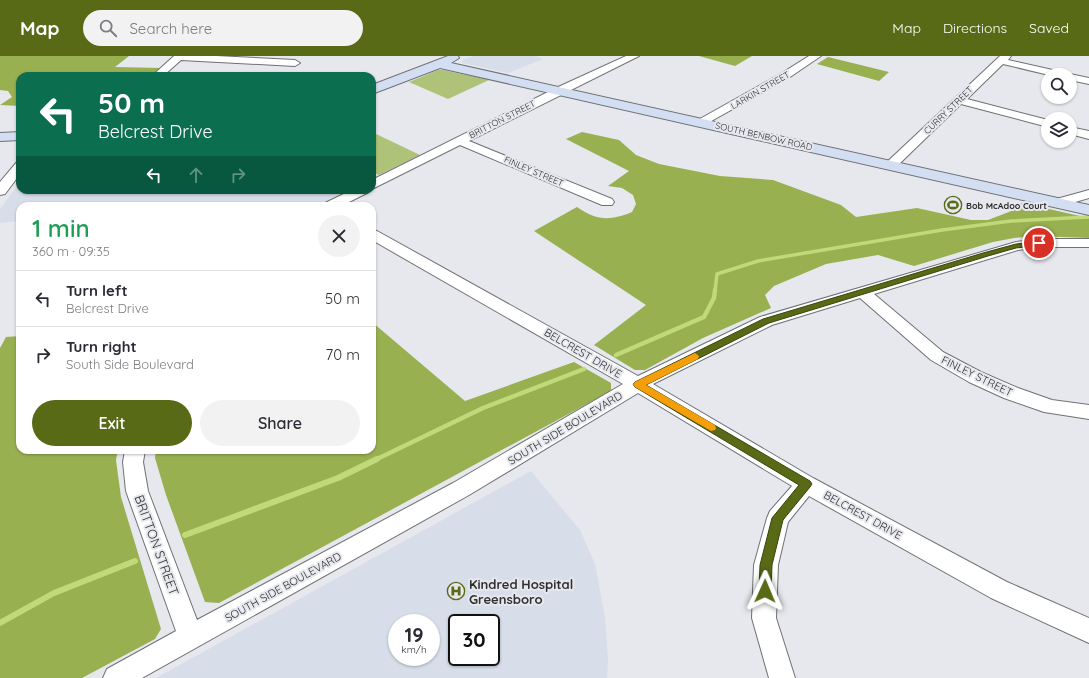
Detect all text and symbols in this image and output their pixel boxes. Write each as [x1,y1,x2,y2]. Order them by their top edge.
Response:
search box [83,10,363,46]
text: Map [20,16,59,40]
icon: search [97,17,119,39]
text: Search here [129,19,212,38]
text: Map [892,19,921,37]
text: Directions [943,19,1007,37]
text: Saved [1029,19,1069,37]
street label: LARKIN STREET [729,68,792,111]
map controls [1041,68,1077,148]
button: search [1041,68,1077,104]
street label: CURRY STREET [921,83,975,136]
text: 50 m [98,85,165,120]
icon: left [32,88,84,140]
street label: BRITTON STREET [467,97,538,141]
button: layers [1041,112,1077,148]
street label: SOUTH BENBOW ROAD [714,119,814,153]
text: Belcrest Drive [98,120,213,143]
street label: FINLEY STREET [503,154,566,189]
icon: left [143,164,165,186]
icon: ahead [185,164,207,186]
icon: right [227,164,249,186]
sports icon: Bob McAdoo Court [943,195,963,215]
place label: Bob McAdoo Court [966,200,1047,211]
text: 1 min [32,213,90,243]
button: close [318,215,360,257]
pin [1022,226,1056,260]
icon: arrive [1028,232,1050,254]
text: 360 m · 09:35 [32,243,110,259]
text: Turn left [66,281,128,300]
icon: left [32,288,54,310]
text: 50 m [325,289,360,308]
text: Belcrest Drive [66,300,149,316]
street label: BELCREST DRIVE [542,325,624,381]
text: Turn right [66,337,137,356]
icon: right [32,344,54,366]
text: 70 m [326,345,360,364]
street label: FINLEY STREET [939,353,1015,399]
text: South Side Boulevard [66,356,194,372]
street label: SOUTH SIDE BOULEVARD [505,388,625,468]
button: Exit [32,400,192,446]
button: Share [200,400,360,446]
street label: BELCREST DRIVE [821,488,905,542]
street label: BRITTON STREET [131,493,183,598]
street label: SOUTH SIDE BOULEVARD [222,549,344,625]
position arrow [744,570,786,612]
place label: Kindred Hospital Greensboro [469,576,573,607]
hospital icon: Kindred Hospital Greensboro [446,581,466,601]
speed limit sign: 30 [448,614,500,666]
text: 19 [404,622,424,647]
text: km/h [401,643,427,656]

